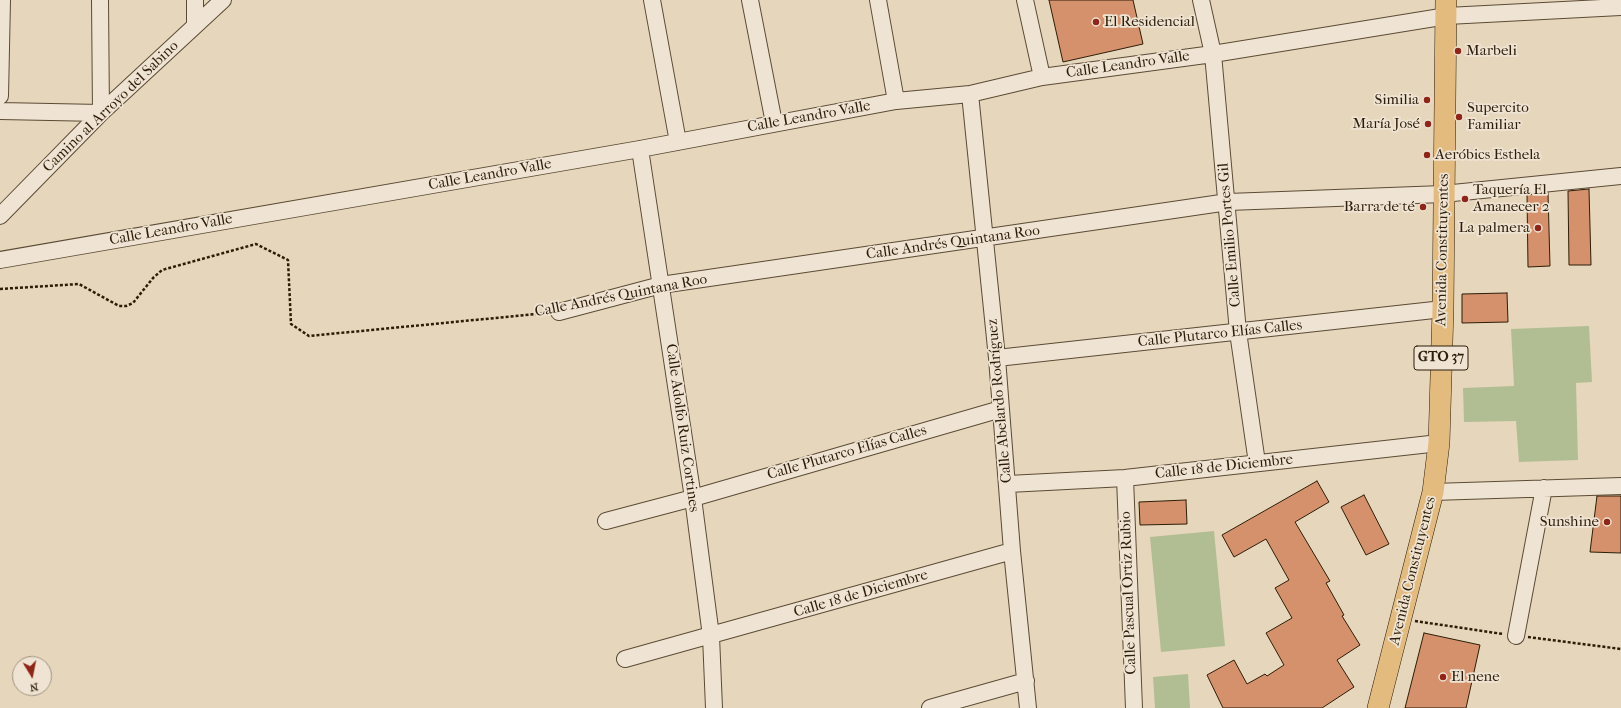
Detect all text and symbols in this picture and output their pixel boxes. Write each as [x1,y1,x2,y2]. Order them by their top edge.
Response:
place label: El Residencial [1104,13,1195,31]
marker: El Residencial [1091,17,1101,27]
street label: Camino al Arroyo del Sabino [39,37,183,177]
place label: Marbeli [1466,42,1517,60]
marker: Marbeli [1453,46,1463,56]
street label: Calle Leandro Valle [1065,47,1191,83]
place label: Similia [1374,91,1419,109]
marker: Similia [1422,95,1432,105]
street label: Calle Leandro Valle [746,97,872,137]
place label: Supercito Familiar [1467,99,1529,134]
marker: Supercito Familiar [1454,112,1464,122]
place label: María José [1352,115,1420,133]
marker: María José [1423,119,1433,129]
place label: Aeróbics Esthela [1435,146,1540,164]
marker: Aeróbics Esthela [1422,150,1432,160]
street label: Calle Leandro Valle [427,155,553,195]
street label: Calle Emilio Portes Gil [1215,162,1245,308]
street label: Avenida Constituyentes [1433,174,1453,326]
place label: Taquería El Amanecer 2 [1473,181,1550,216]
marker: Taquería El Amanecer 2 [1460,194,1470,204]
place label: Barra de té [1344,198,1415,216]
marker: Barra de té [1418,202,1428,212]
street label: Calle Leandro Valle [108,210,234,250]
place label: La palmera [1458,219,1530,237]
street label: Calle Andrés Quintana Roo [865,222,1041,264]
marker: La palmera [1533,223,1543,233]
street label: Calle Andrés Quintana Roo [533,270,709,322]
street label: Calle Plutarco Elías Calles [1137,316,1303,352]
street label: Calle Abelardo Rodríguez [984,318,1016,484]
street label: Calle Adolfo Ruiz Cortines [661,343,703,513]
road number: GTO 37 [1414,346,1468,370]
street label: Calle Plutarco Elías Calles [765,422,929,484]
street label: Calle 18 de Diciembre [1154,451,1294,483]
street label: Avenida Constituyentes [1386,495,1440,647]
street label: Calle Pascual Ortiz Rubio [1117,511,1141,675]
place label: Sunshine [1540,513,1599,531]
marker: Sunshine [1602,517,1612,527]
street label: Calle 18 de Diciembre [792,566,930,622]
north arrow [12,656,52,696]
place label: El nene [1451,668,1500,686]
marker: El nene [1438,672,1448,682]
text: N [29,680,39,694]

